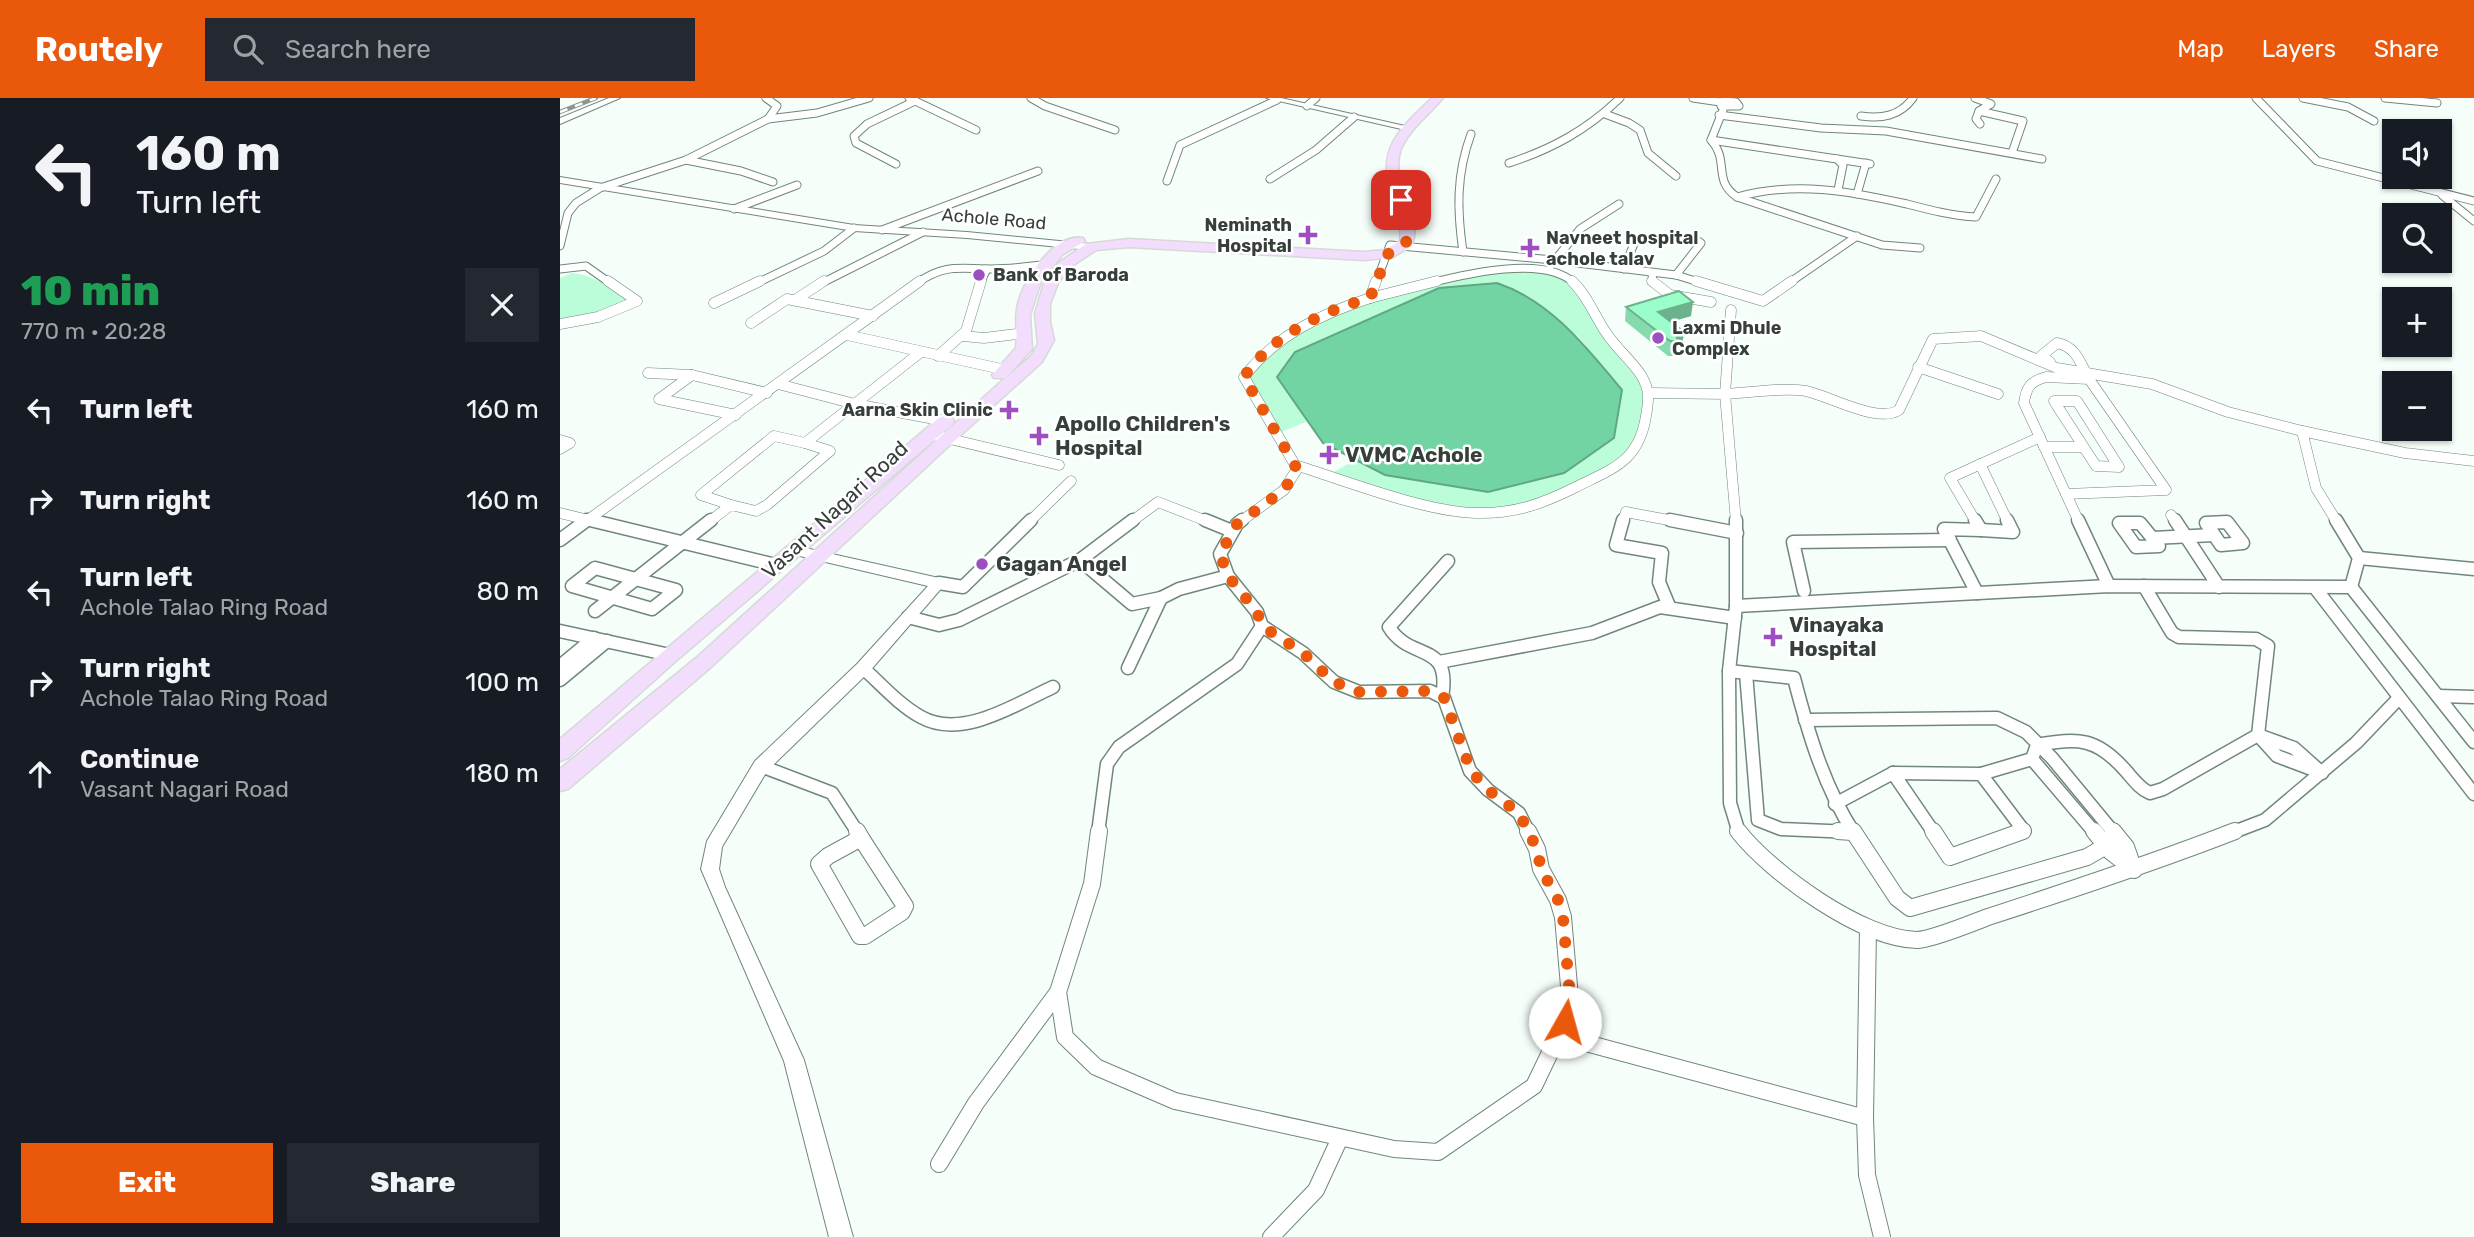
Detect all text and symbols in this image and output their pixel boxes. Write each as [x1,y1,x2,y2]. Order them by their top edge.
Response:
search box [205,18,695,81]
text: Routely [35,30,163,69]
icon: search [229,30,267,68]
text: Search here [285,34,431,65]
text: Map [2177,35,2224,63]
text: Layers [2262,35,2336,63]
text: Share [2374,35,2439,63]
map controls [2382,119,2452,441]
button: sound [2382,119,2452,189]
text: 160 m [136,124,281,182]
icon: left [21,126,112,217]
pin [1371,170,1431,230]
icon: arrive [1382,181,1420,219]
text: Turn left [136,183,261,221]
street label: Achole Road [941,203,1047,235]
button: search [2382,203,2452,273]
place label: Neminath Hospital [1205,214,1292,257]
marker: Neminath Hospital [1298,225,1318,245]
place label: Navneet hospital achole talav [1546,227,1699,270]
marker: Navneet hospital achole talav [1520,238,1540,258]
place label: Bank of Baroda [993,264,1129,286]
text: 10 min [21,266,160,316]
marker: Bank of Baroda [971,267,987,283]
button: close [465,268,539,342]
button: + [2382,287,2452,357]
text: 770 m · 20:28 [21,317,166,345]
place label: Laxmi Dhule Complex [1672,317,1782,360]
marker: Laxmi Dhule Complex [1650,330,1666,346]
button: − [2382,371,2452,441]
icon: left [21,391,59,429]
text: Turn left [80,394,192,425]
text: 160 m [466,394,539,425]
place label: Aarna Skin Clinic [842,399,993,421]
marker: Aarna Skin Clinic [999,400,1019,420]
place label: Apollo Children's Hospital [1055,411,1230,460]
marker: Apollo Children's Hospital [1029,426,1049,446]
street label: Vasant Nagari Road [756,435,913,584]
place label: VVMC Achole [1345,442,1482,467]
marker: VVMC Achole [1319,445,1339,465]
icon: right [21,482,59,520]
text: Turn right [80,485,210,516]
text: 160 m [466,485,539,516]
place label: Gagan Angel [996,551,1127,576]
marker: Gagan Angel [974,556,990,572]
text: Turn left [80,562,192,593]
icon: left [21,573,59,611]
text: 80 m [476,576,539,607]
text: Achole Talao Ring Road [80,593,328,621]
place label: Vinayaka Hospital [1789,612,1884,661]
marker: Vinayaka Hospital [1763,627,1783,647]
text: Turn right [80,653,210,684]
icon: right [21,664,59,702]
text: 100 m [465,667,539,698]
text: Achole Talao Ring Road [80,684,328,712]
text: Continue [80,744,199,775]
icon: ahead [21,755,59,793]
text: 180 m [465,758,539,789]
text: Vasant Nagari Road [80,775,289,803]
position arrow [1528,985,1602,1059]
button: Exit [21,1143,273,1223]
button: Share [287,1143,539,1223]

